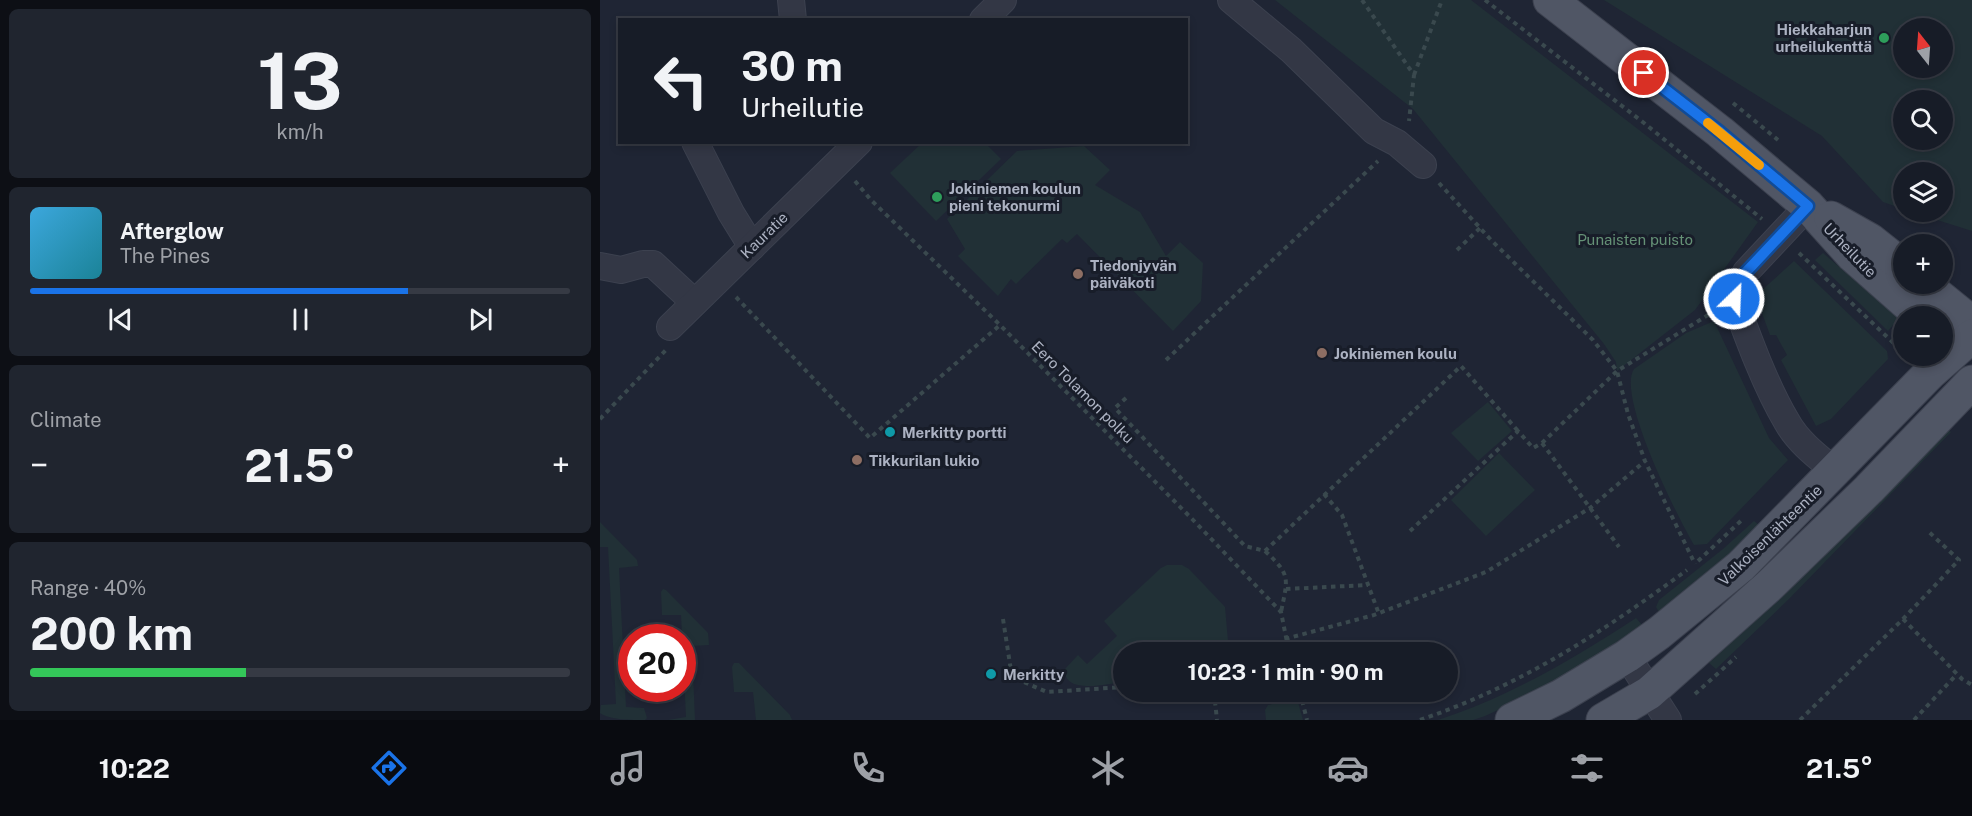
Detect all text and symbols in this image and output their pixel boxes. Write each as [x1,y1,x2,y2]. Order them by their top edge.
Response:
north arrow [1893,18,1953,78]
map controls [1893,18,1953,366]
place label: Hiekkaharjun urheilukenttä [1775,21,1872,55]
marker: Hiekkaharjun urheilukenttä [1877,31,1891,45]
text: 13 [257,35,343,127]
text: 30 m [741,41,843,90]
icon: left [642,42,720,120]
pin [1618,47,1669,98]
icon: arrive [1627,56,1660,89]
button: search [1893,90,1953,150]
text: Urheilutie [741,91,864,123]
text: km/h [276,120,324,144]
button: layers [1893,162,1953,222]
place label: Jokiniemen koulun pieni tekonurmi [949,180,1081,214]
marker: Jokiniemen koulun pieni tekonurmi [930,190,944,204]
street label: Kauratie [737,208,791,262]
text: Afterglow [120,218,224,244]
street label: Urheilutie [1820,219,1880,281]
park label: Punaisten puisto [1577,231,1693,248]
button: + [1893,234,1953,294]
text: The Pines [120,244,210,268]
place label: Tiedonjyvän päiväkoti [1090,257,1177,291]
marker: Tiedonjyvän päiväkoti [1071,267,1085,281]
position arrow [1702,267,1766,331]
icon: previous [104,303,137,336]
icon: pause [284,303,317,336]
icon: next [464,303,497,336]
button: − [1893,306,1953,366]
street label: Eero Tolamon polku [1028,337,1138,447]
place label: Jokiniemen koulu [1334,345,1457,362]
marker: Jokiniemen koulu [1315,346,1329,360]
text: Climate [30,408,102,432]
place label: Merkitty portti [902,424,1007,441]
marker: Merkitty portti [883,425,897,439]
text: 21.5° [244,439,356,492]
text: − [30,446,48,484]
text: + [552,446,570,484]
place label: Tikkurilan lukio [869,452,980,469]
marker: Tikkurilan lukio [850,453,864,467]
street label: Valkoisenlähteentie [1715,481,1825,589]
text: Range · 40% [30,576,146,600]
text: 200 km [30,607,193,660]
speed limit sign: 20 [618,624,696,702]
text: 10:23 · 1 min · 90 m [1187,659,1384,685]
place label: Merkitty [1003,666,1065,683]
marker: Merkitty [984,667,998,681]
icon: directions [368,747,410,789]
icon: music [607,747,649,789]
icon: phone [847,747,889,789]
icon: climate [1087,747,1129,789]
icon: car [1327,747,1369,789]
icon: filters [1566,747,1608,789]
text: 10:22 [99,752,170,784]
text: 21.5° [1806,752,1873,784]

